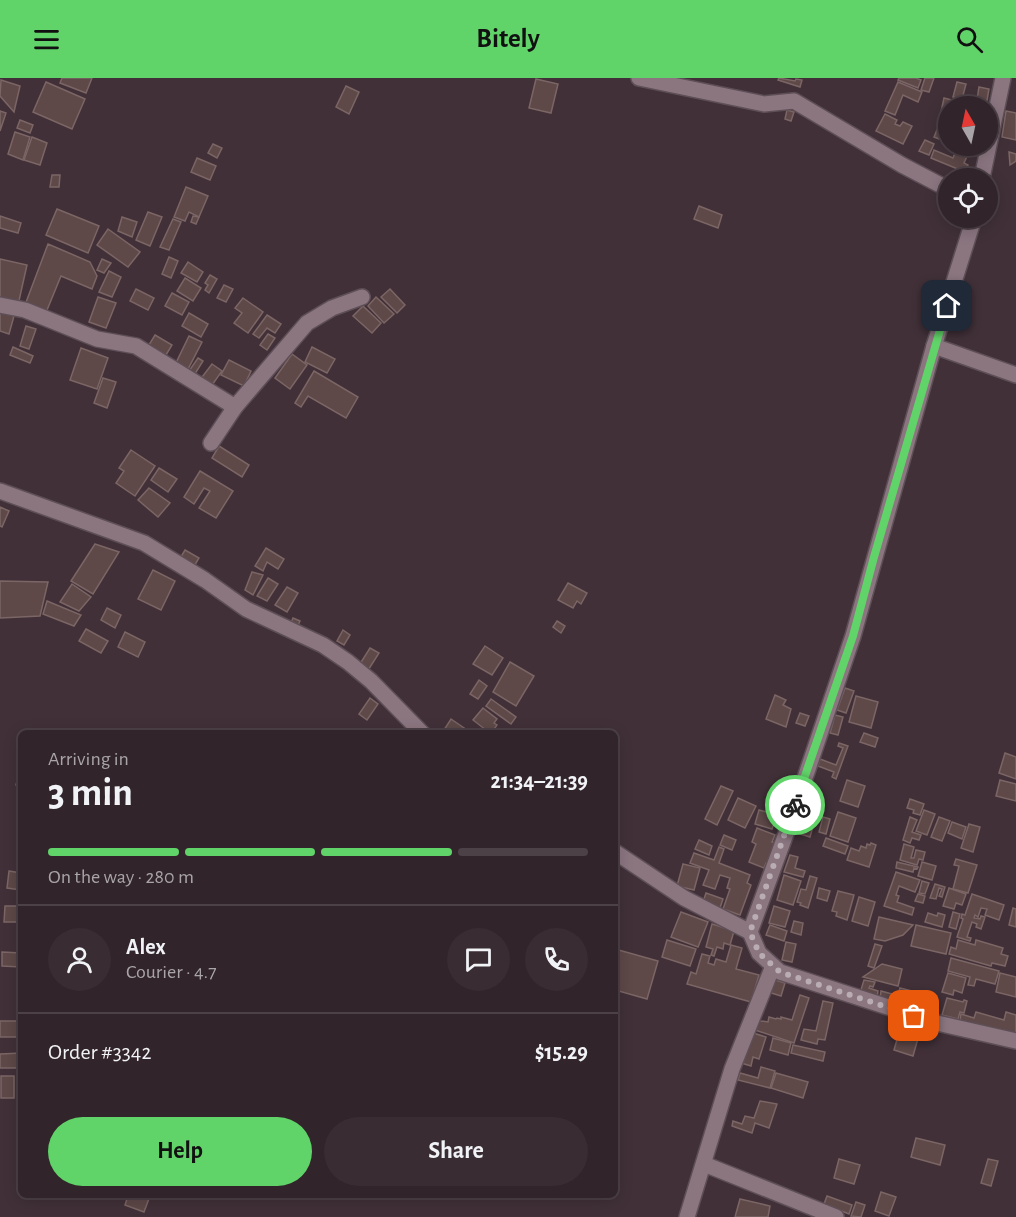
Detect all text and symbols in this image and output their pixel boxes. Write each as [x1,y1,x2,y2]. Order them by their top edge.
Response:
icon: menu [30,23,63,56]
icon: search [953,23,986,56]
text: Bitely [476,25,540,52]
north arrow [938,96,998,156]
map controls [938,96,998,228]
button: locate [938,168,998,228]
pin [921,280,972,331]
icon: home [930,289,963,322]
text: Arriving in [48,749,129,769]
text: 21:34–21:39 [491,770,588,792]
text: 3 min [48,774,133,813]
courier [765,775,825,835]
icon: bike [779,789,812,822]
text: On the way · 280 m [48,867,194,887]
button: person [48,928,111,991]
button: chat [447,928,510,991]
button: phone [525,928,588,991]
text: Alex [126,936,166,958]
text: Courier · 4.7 [126,962,217,982]
pin [888,990,939,1041]
icon: bag [897,999,930,1032]
text: Order #3342 [48,1041,151,1063]
text: $15.29 [535,1041,588,1063]
button: Help [48,1117,312,1186]
button: Share [324,1117,588,1186]

